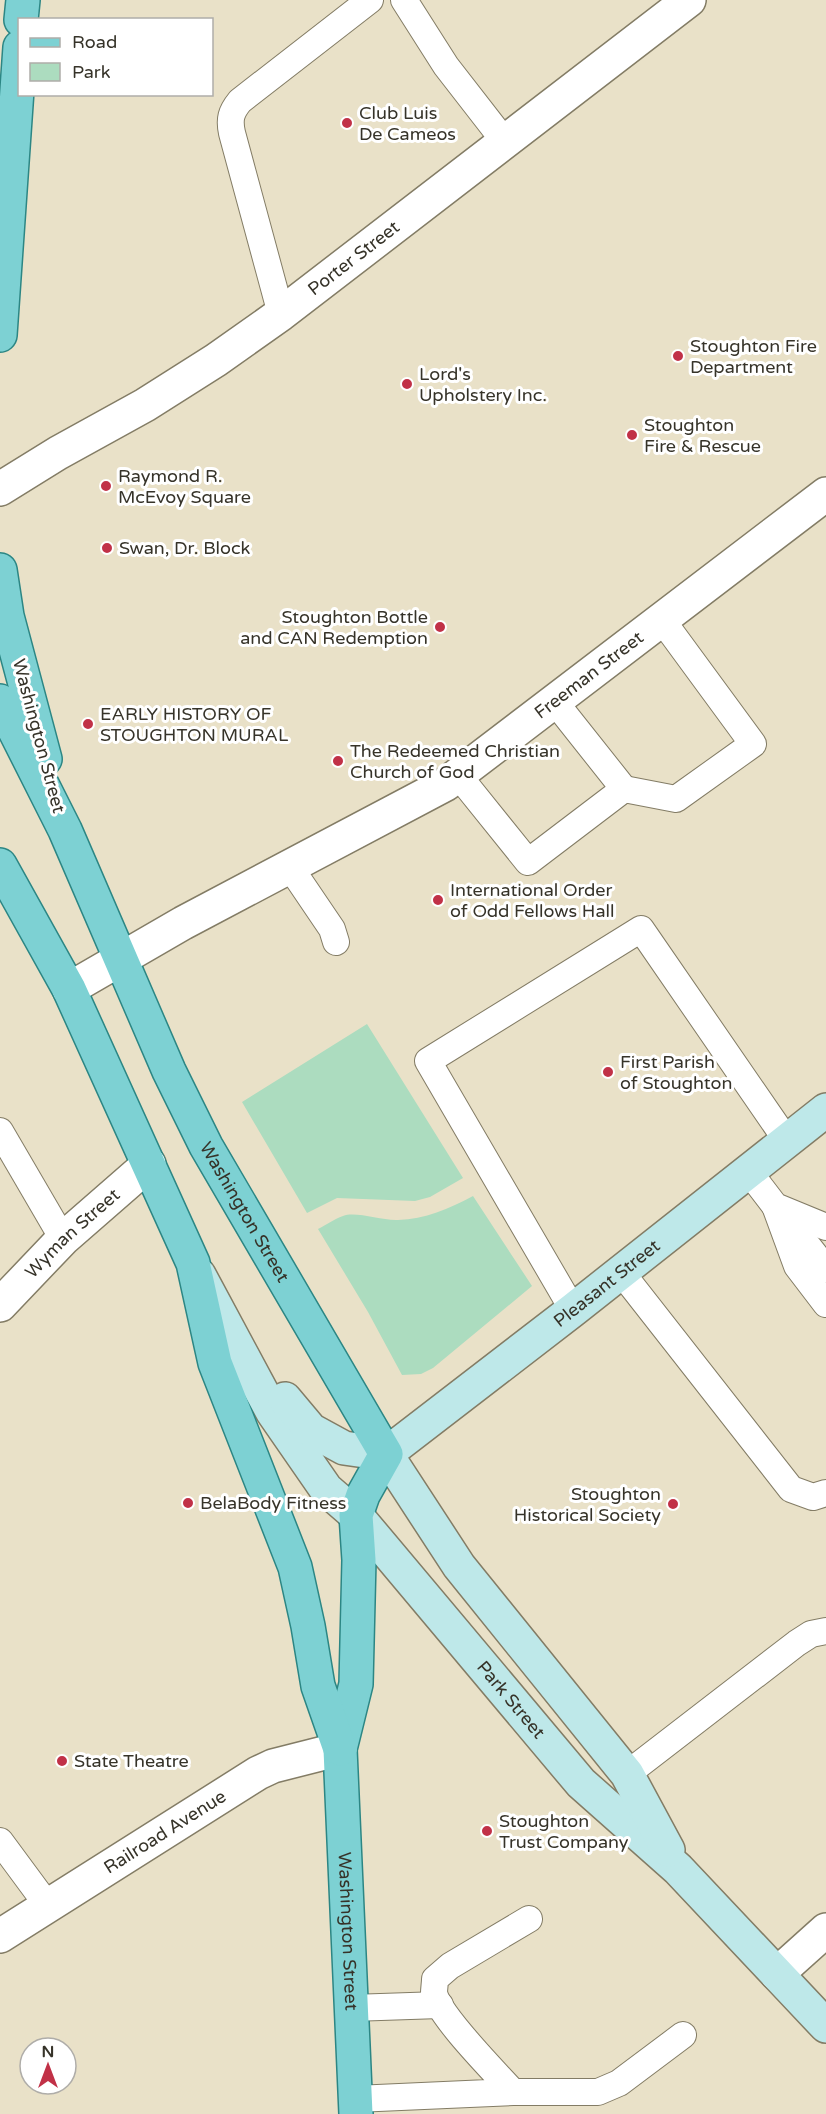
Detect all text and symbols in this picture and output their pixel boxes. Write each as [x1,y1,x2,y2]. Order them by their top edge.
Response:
legend [18,18,213,96]
text: Road [72,31,117,53]
text: Park [72,61,111,83]
place label: Club Luis De Cameos [359,102,456,145]
marker: Club Luis De Cameos [340,116,354,130]
street label: Porter Street [303,216,404,300]
place label: Stoughton Fire Department [690,335,817,378]
marker: Stoughton Fire Department [671,349,685,363]
place label: Lord's Upholstery Inc. [419,363,547,406]
marker: Lord's Upholstery Inc. [400,377,414,391]
place label: Stoughton Fire & Rescue [644,414,761,457]
marker: Stoughton Fire & Rescue [625,428,639,442]
place label: Raymond R. McEvoy Square [118,465,251,508]
marker: Raymond R. McEvoy Square [99,479,113,493]
place label: Swan, Dr. Block [119,537,251,559]
marker: Swan, Dr. Block [100,541,114,555]
place label: Stoughton Bottle and CAN Redemption [240,606,428,649]
marker: Stoughton Bottle and CAN Redemption [433,620,447,634]
street label: Freeman Street [530,626,648,724]
street label: Washington Street [8,656,70,816]
place label: EARLY HISTORY OF STOUGHTON MURAL [100,703,289,746]
marker: EARLY HISTORY OF STOUGHTON MURAL [81,717,95,731]
place label: The Redeemed Christian Church of God [350,740,560,783]
marker: The Redeemed Christian Church of God [331,754,345,768]
place label: International Order of Odd Fellows Hall [450,879,615,922]
marker: International Order of Odd Fellows Hall [431,893,445,907]
place label: First Parish of Stoughton [620,1051,733,1094]
marker: First Parish of Stoughton [601,1065,615,1079]
street label: Washington Street [195,1138,294,1286]
street label: Wyman Street [21,1184,124,1283]
street label: Pleasant Street [549,1235,664,1332]
place label: Stoughton Historical Society [514,1483,661,1526]
place label: BelaBody Fitness [200,1492,346,1514]
marker: BelaBody Fitness [181,1496,195,1510]
marker: Stoughton Historical Society [666,1497,680,1511]
street label: Park Street [472,1656,550,1743]
place label: State Theatre [74,1750,189,1772]
marker: State Theatre [55,1754,69,1768]
street label: Railroad Avenue [100,1785,230,1879]
place label: Stoughton Trust Company [499,1810,629,1853]
marker: Stoughton Trust Company [480,1824,494,1838]
street label: Washington Street [334,1851,362,2011]
north arrow [18,2036,78,2096]
text: N [42,2042,54,2062]

